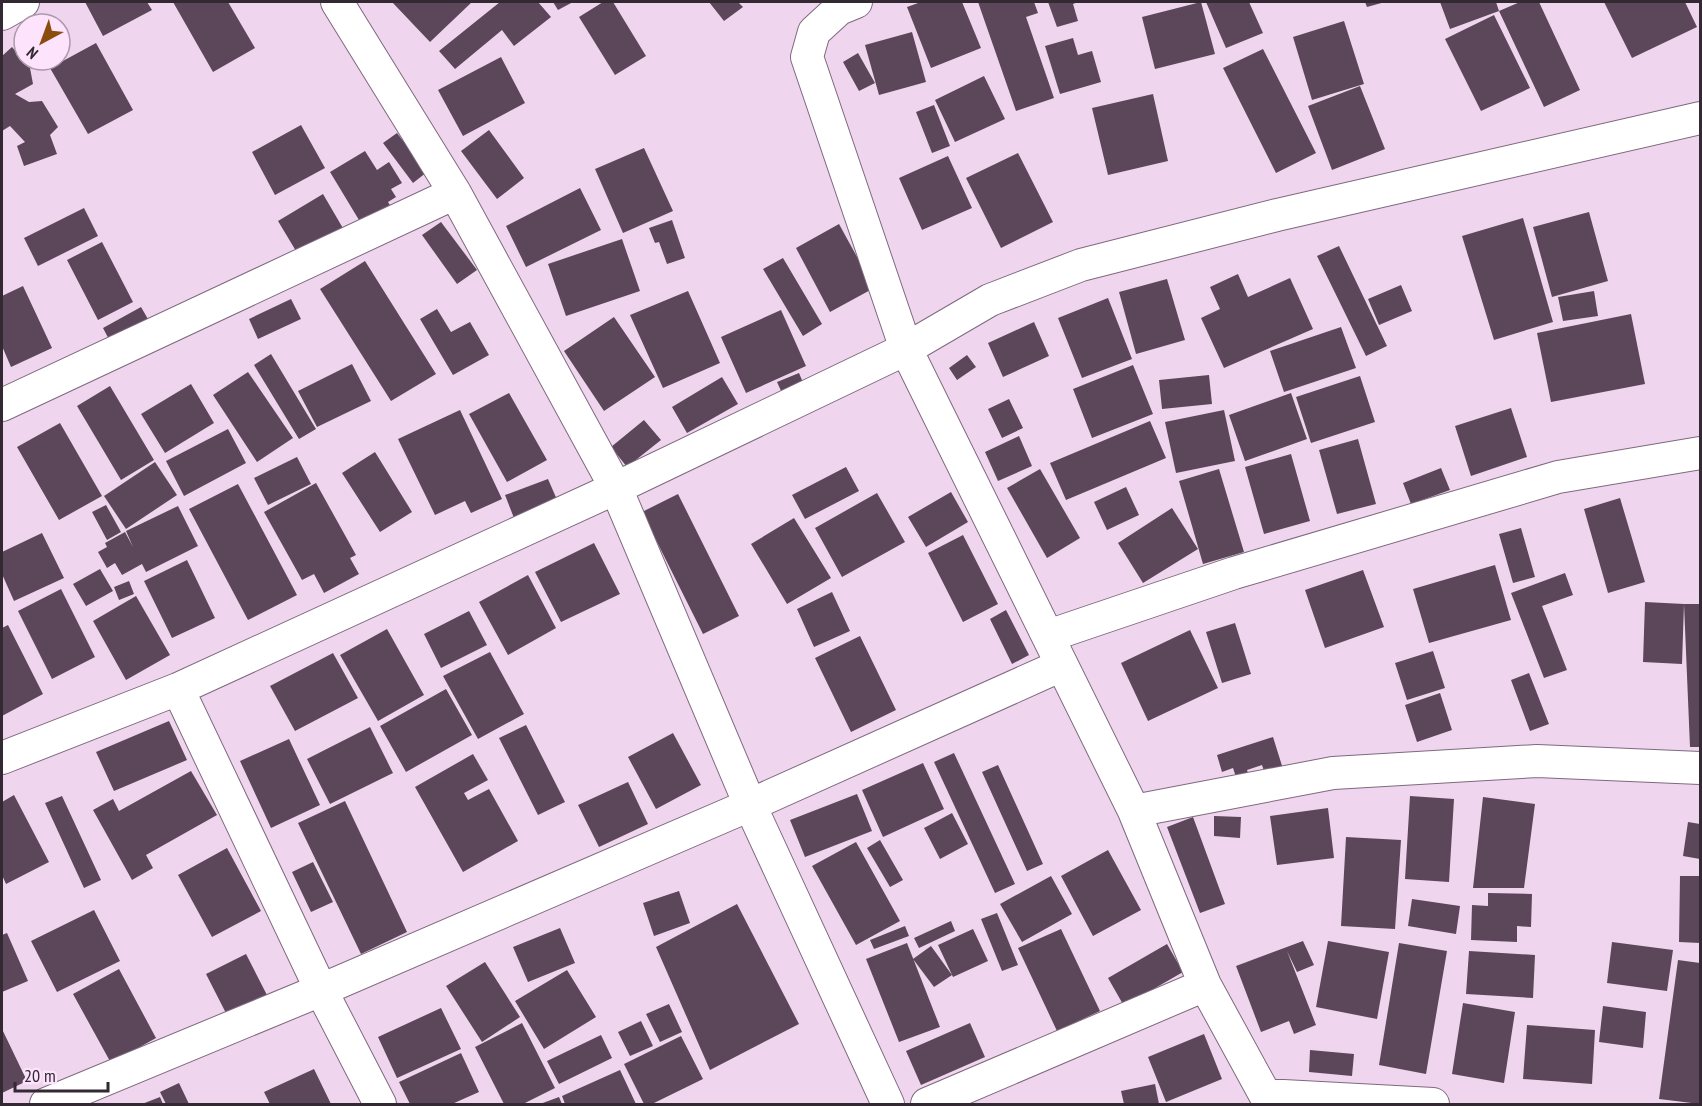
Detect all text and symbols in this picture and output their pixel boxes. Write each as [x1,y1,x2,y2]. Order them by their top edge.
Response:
north arrow [12,12,72,72]
text: N [22,43,42,64]
scale bar [15,1055,108,1093]
text: 20 m [24,1064,56,1087]

